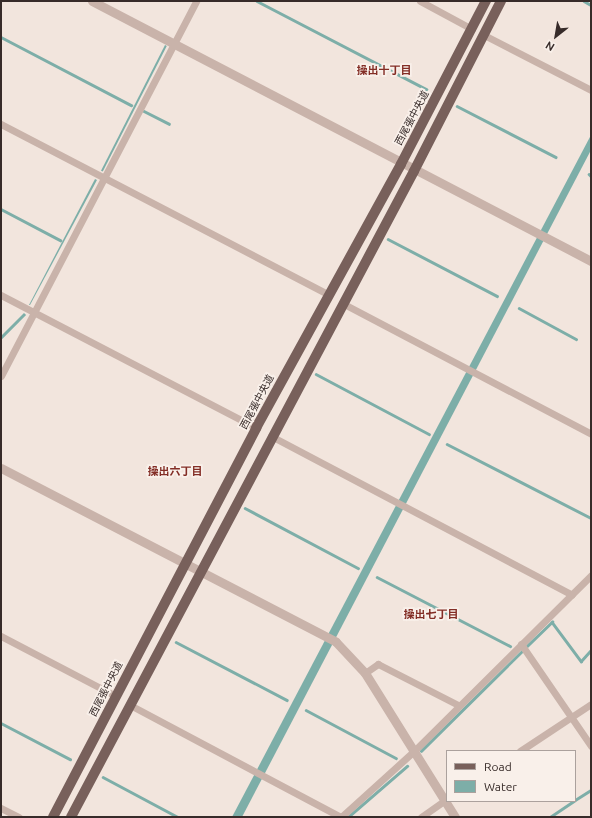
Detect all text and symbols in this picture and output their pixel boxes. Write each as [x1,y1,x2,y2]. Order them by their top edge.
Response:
north arrow [536,16,576,56]
text: N [543,39,556,54]
district label: 操出十丁目 [357,63,411,77]
street label: 西尾張中央道 [393,89,431,147]
street label: 西尾張中央道 [238,373,276,431]
district label: 操出六丁目 [148,464,202,478]
district label: 操出七丁目 [404,607,458,621]
street label: 西尾張中央道 [87,660,125,718]
legend [446,750,576,802]
text: Road [484,760,512,773]
text: Water [484,780,517,793]

